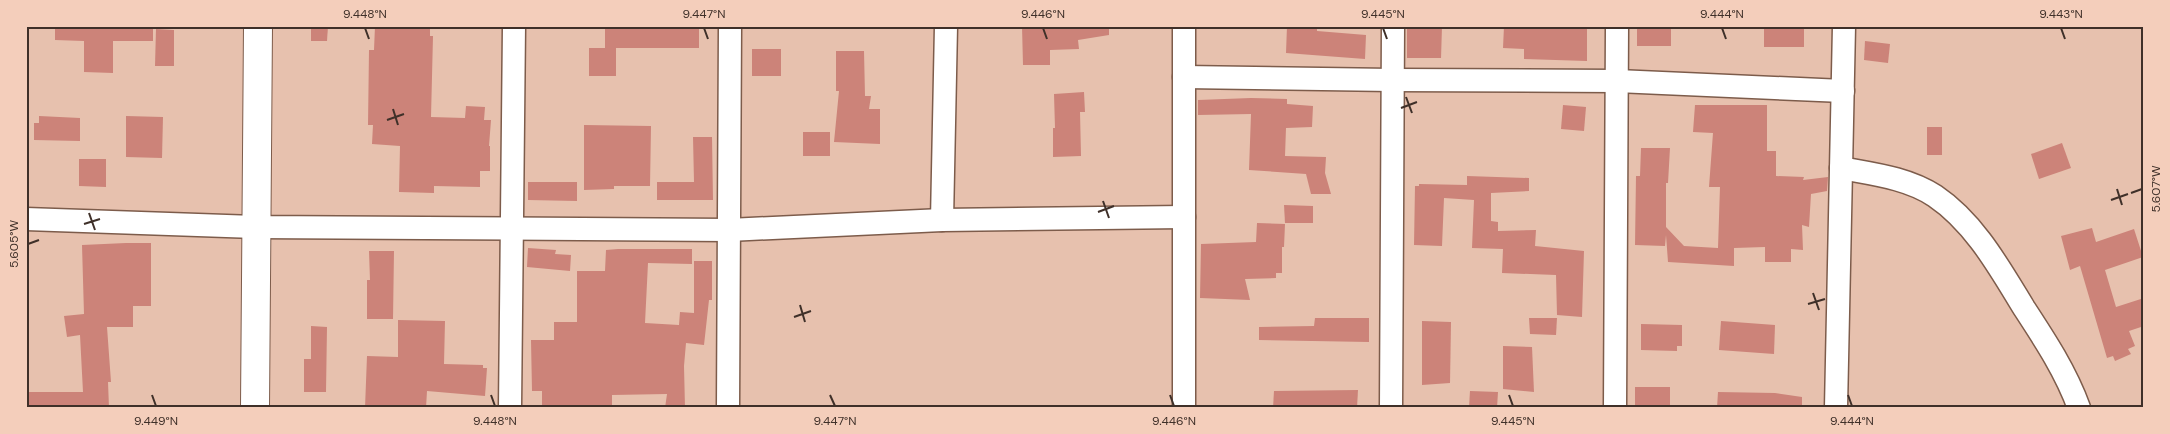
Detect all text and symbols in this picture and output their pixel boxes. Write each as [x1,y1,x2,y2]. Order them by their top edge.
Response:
text: 9.448°N [343,6,387,22]
text: 9.447°N [683,6,725,22]
text: 9.446°N [1021,6,1065,22]
text: 9.445°N [1361,6,1405,22]
text: 9.444°N [1700,6,1744,22]
text: 9.443°N [2039,6,2083,22]
text: 5.607°W [2148,165,2164,213]
text: 5.605°W [6,220,22,268]
text: 9.449°N [134,413,178,429]
text: 9.448°N [473,413,517,429]
text: 9.447°N [814,413,856,429]
text: 9.446°N [1152,413,1196,429]
text: 9.445°N [1491,413,1535,429]
text: 9.444°N [1830,413,1874,429]

